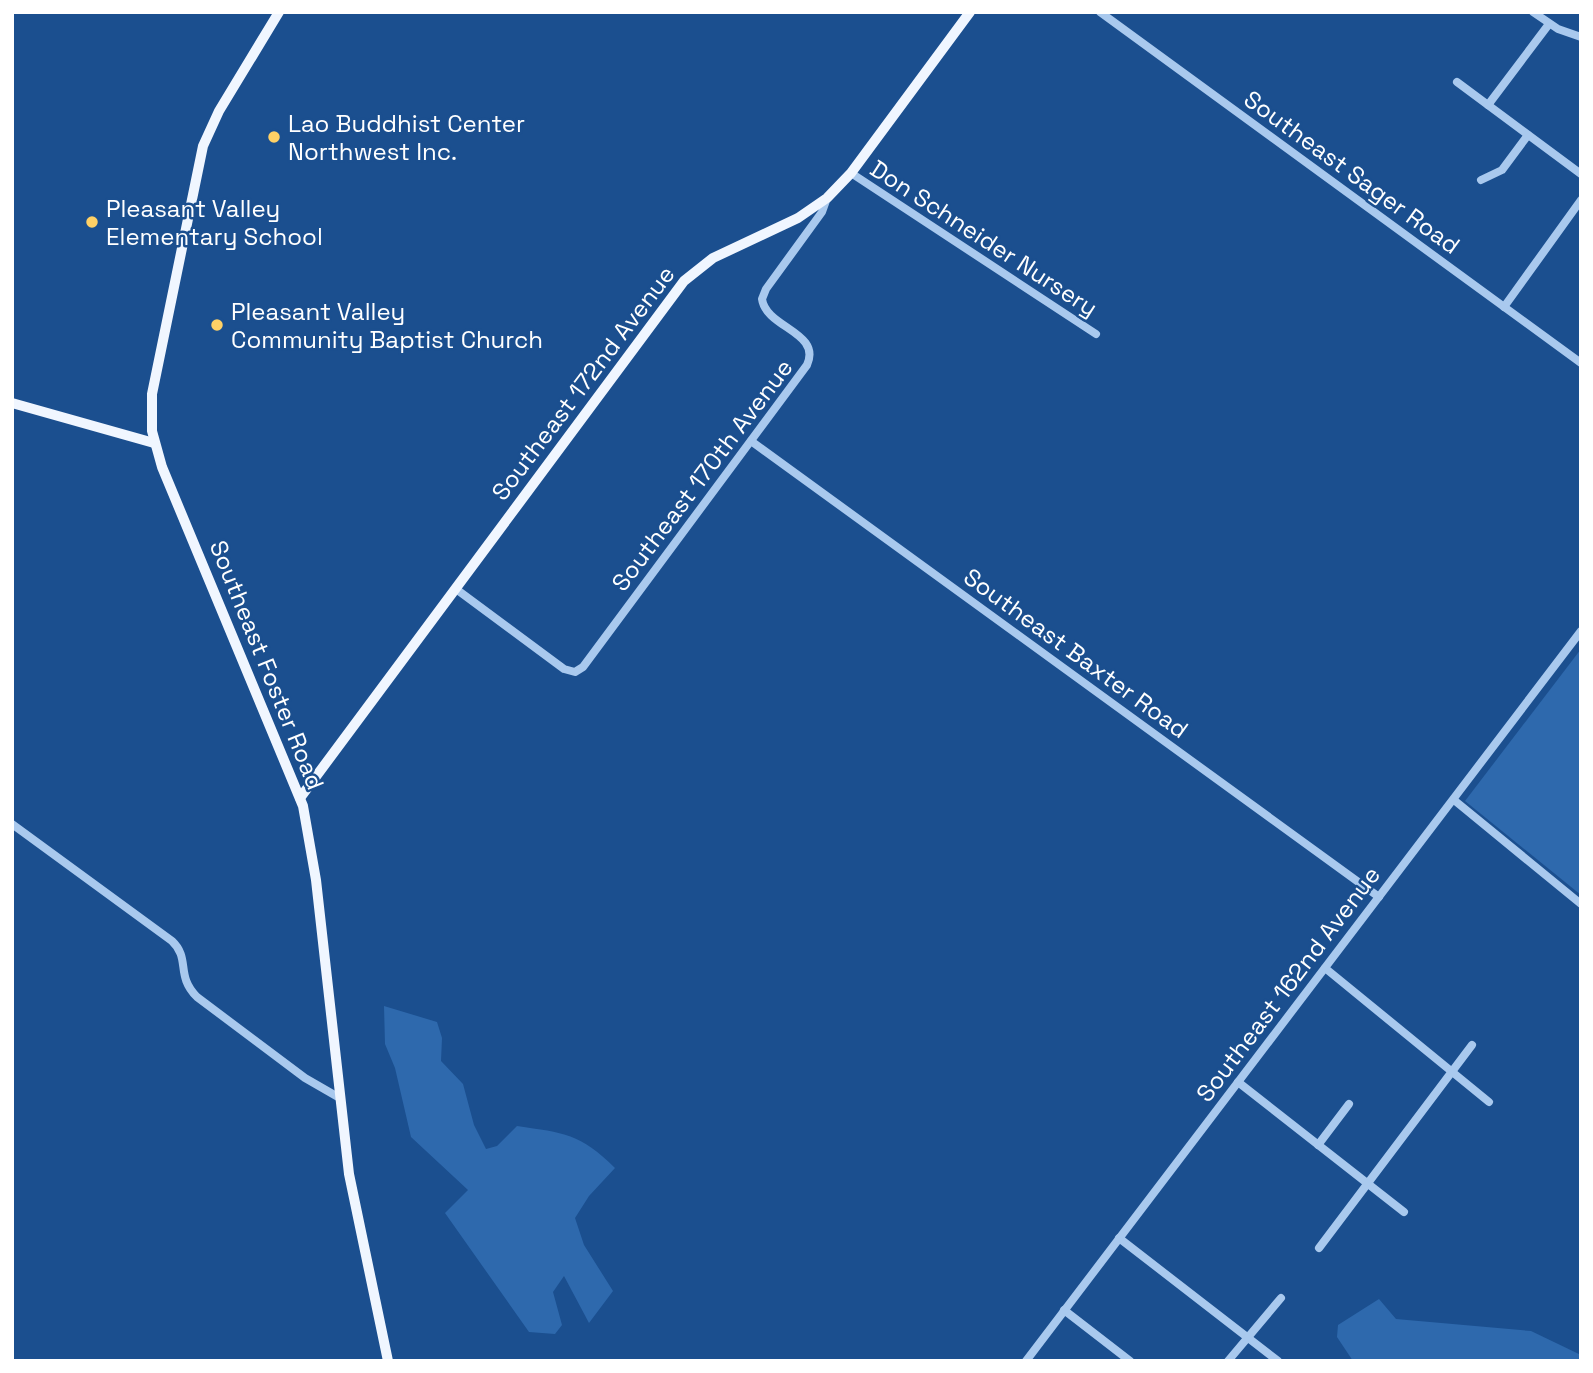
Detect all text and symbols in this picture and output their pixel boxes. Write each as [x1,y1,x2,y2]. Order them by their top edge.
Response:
street label: Southeast Sager Road [1238,83,1466,261]
place label: Lao Buddhist Center Northwest Inc. [288,108,525,167]
marker: Lao Buddhist Center Northwest Inc. [266,129,282,145]
street label: Don Schneider Nursery [864,153,1104,323]
place label: Pleasant Valley Elementary School [106,193,323,252]
marker: Pleasant Valley Elementary School [84,214,100,230]
street label: Southeast 172nd Avenue [485,259,681,507]
place label: Pleasant Valley Community Baptist Church [231,296,543,355]
marker: Pleasant Valley Community Baptist Church [209,317,225,333]
street label: Southeast 170th Avenue [605,353,799,597]
street label: Southeast Foster Road [203,536,331,794]
street label: Southeast Baxter Road [958,561,1194,745]
street label: Southeast 162nd Avenue [1189,860,1387,1108]

